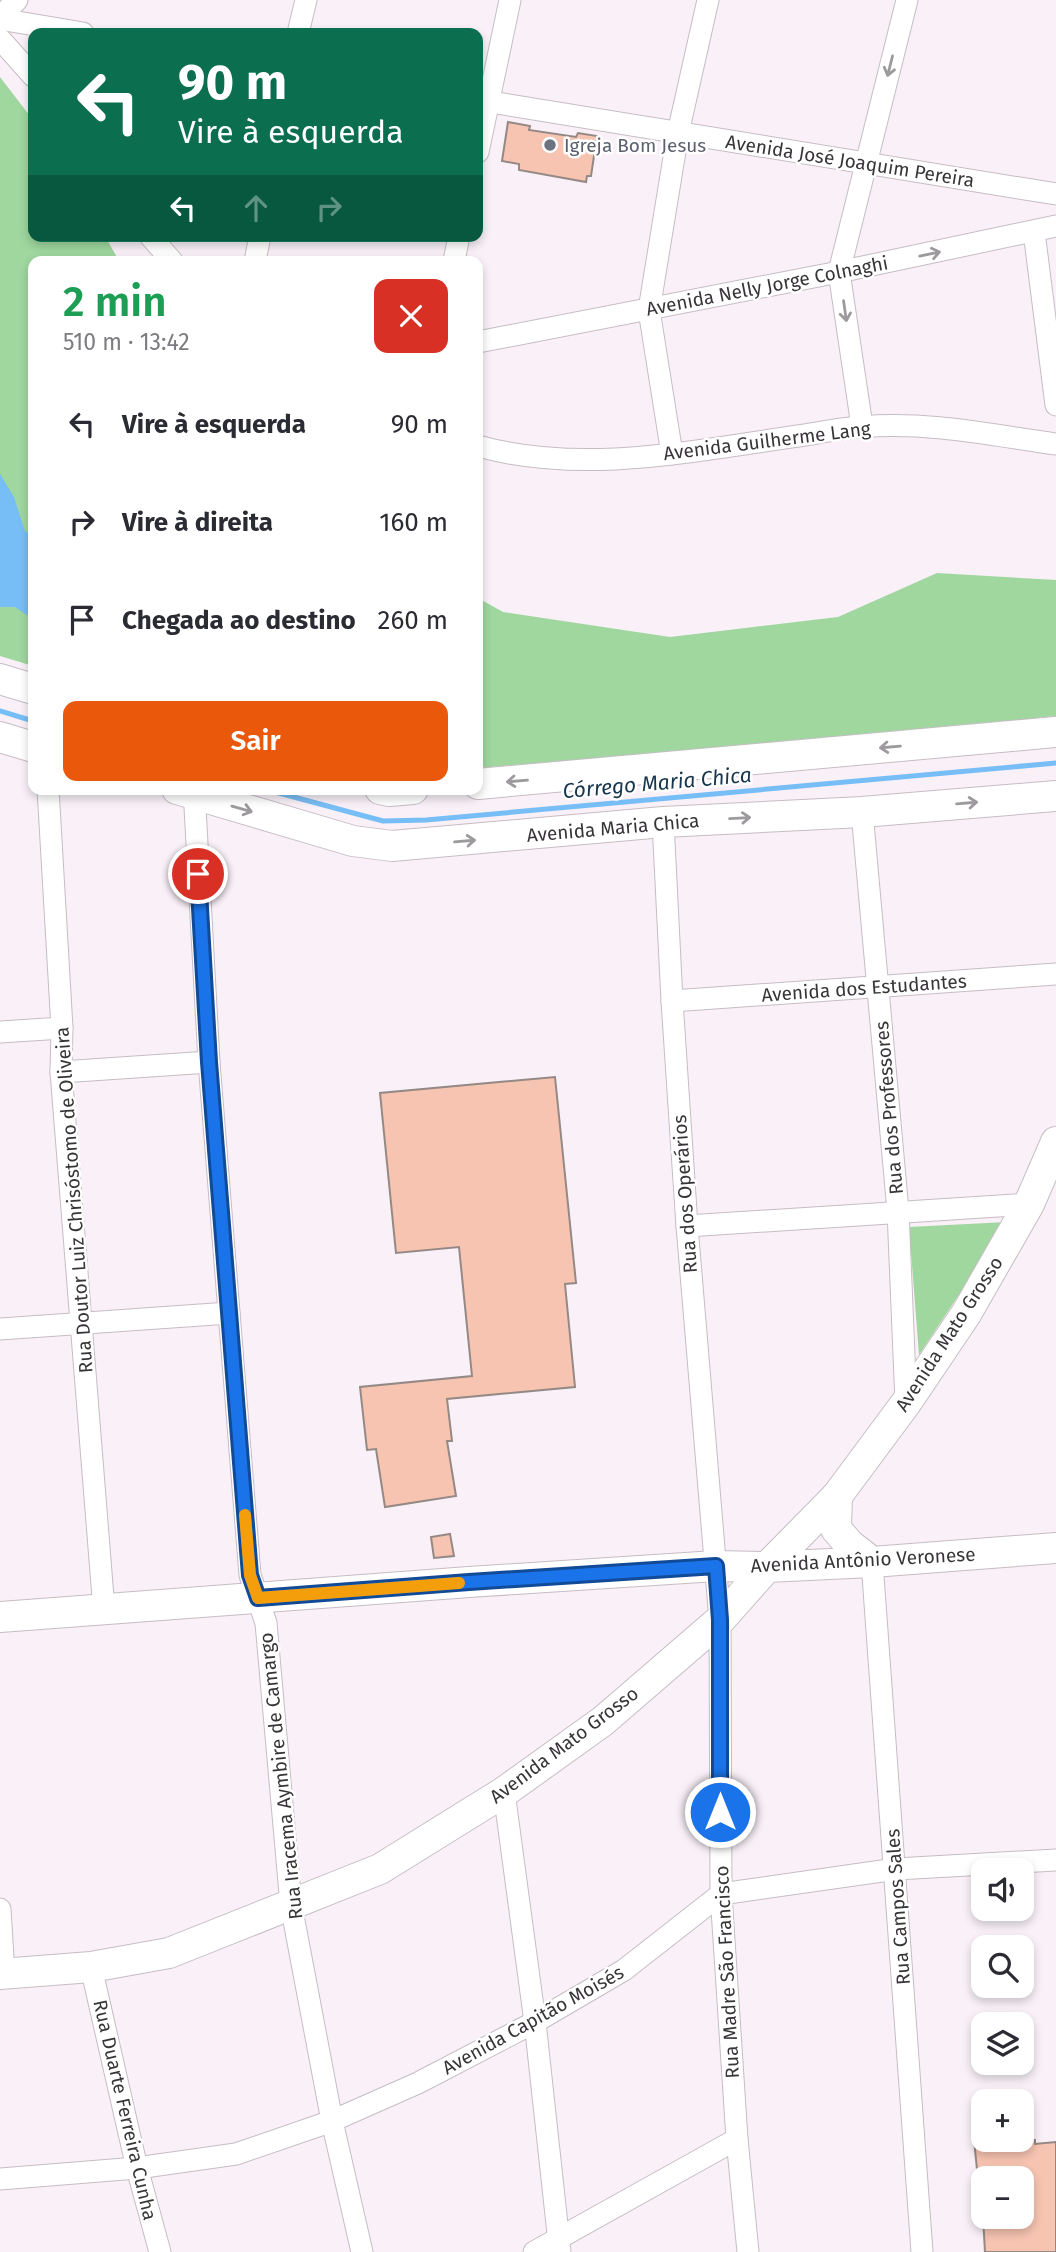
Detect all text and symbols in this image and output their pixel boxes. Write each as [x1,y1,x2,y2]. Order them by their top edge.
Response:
text: 90 m [178,53,287,112]
one-way arrow [883,54,897,77]
icon: left [63,56,154,147]
text: Vire à esquerda [178,113,404,151]
street label: Avenida José Joaquim Pereira [724,130,976,192]
place label: Igreja Bom Jesus [564,134,706,157]
marker: Igreja Bom Jesus [542,137,558,153]
icon: left [164,189,202,227]
icon: ahead [237,189,275,227]
icon: right [310,189,348,227]
one-way arrow [918,246,941,260]
street label: Avenida Nelly Jorge Colnaghi [644,251,890,321]
text: 2 min [63,277,167,327]
button: close [374,279,448,353]
one-way arrow [838,300,851,322]
text: 510 m · 13:42 [63,328,190,356]
icon: left [63,405,101,443]
text: Vire à esquerda [122,409,306,440]
text: 90 m [391,409,448,440]
street label: Avenida Guilherme Lang [662,417,872,465]
icon: right [63,503,101,541]
text: Vire à direita [122,507,273,538]
text: 160 m [379,507,448,538]
icon: arrive [63,601,101,639]
text: Chegada ao destino [122,605,356,636]
text: 260 m [378,605,448,636]
button: Sair [63,701,448,781]
one-way arrow [880,741,902,754]
water label: Córrego Maria Chica [561,762,753,804]
one-way arrow [507,775,529,788]
one-way arrow [955,796,978,809]
one-way arrow [231,803,253,816]
street label: Avenida Maria Chica [526,809,700,847]
one-way arrow [728,812,751,825]
one-way arrow [453,834,475,847]
pin [168,844,228,904]
icon: arrive [179,855,217,893]
street label: Avenida dos Estudantes [761,969,967,1007]
street label: Rua dos Professores [870,1020,908,1196]
street label: Rua Doutor Luiz Chrisóstomo de Oliveira [50,1026,98,1374]
street label: Rua dos Operários [668,1114,702,1274]
street label: Avenida Mato Grosso [890,1252,1008,1416]
street label: Avenida Antônio Veronese [750,1543,976,1577]
street label: Rua Iracema Aymbire de Camargo [254,1631,308,1921]
street label: Avenida Mato Grosso [485,1682,643,1808]
position arrow [683,1775,757,1849]
street label: Rua Campos Sales [881,1828,915,1986]
map controls [971,1858,1034,2229]
button: sound [971,1858,1034,1921]
street label: Rua Madre São Francisco [710,1865,744,2079]
button: search [971,1935,1034,1998]
street label: Avenida Capitão Moisés [438,1961,628,2079]
street label: Rua Duarte Ferreira Cunha [88,1997,162,2223]
button: layers [971,2012,1034,2075]
button: + [971,2089,1034,2152]
button: − [971,2166,1034,2229]

